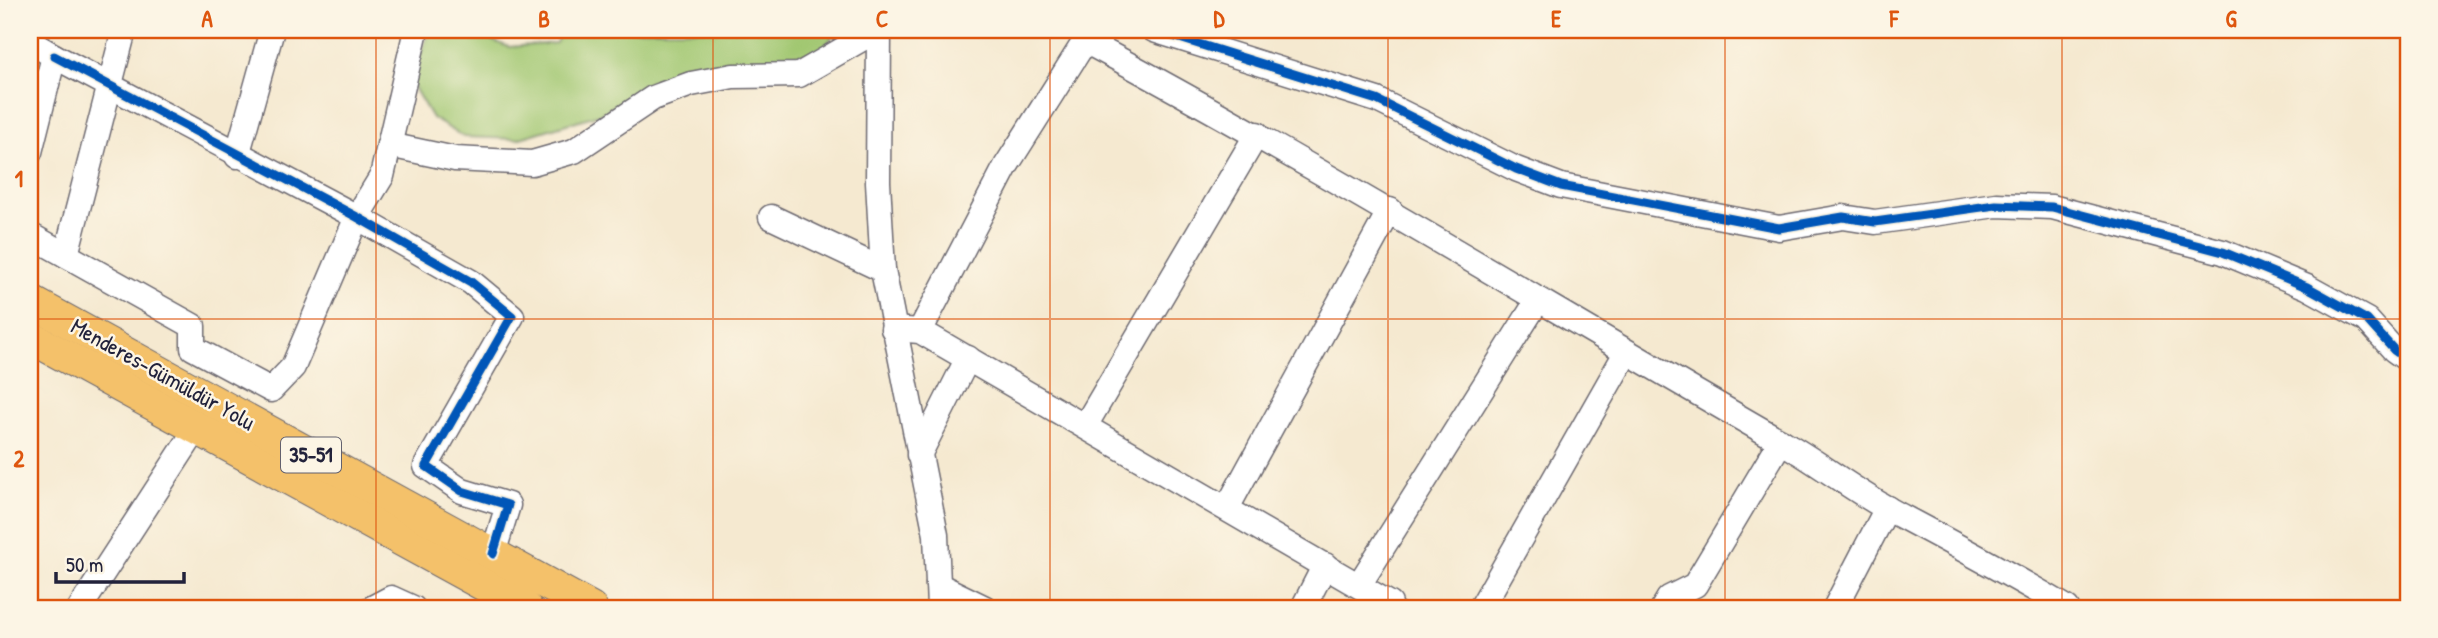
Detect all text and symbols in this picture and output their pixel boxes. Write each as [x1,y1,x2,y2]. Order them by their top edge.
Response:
text: A [201,3,213,34]
text: B [538,3,550,34]
text: C [876,3,888,34]
text: D [1214,3,1226,34]
text: E [1551,3,1562,34]
text: F [1889,3,1900,34]
text: G [2225,3,2237,34]
text: 1 [15,163,23,194]
street label: Menderes-Gümüldür Yolu [66,310,261,437]
road number: 35-51 [281,438,341,472]
text: 2 [14,443,25,474]
scale bar [56,540,184,584]
text: 50 m [66,550,103,579]

